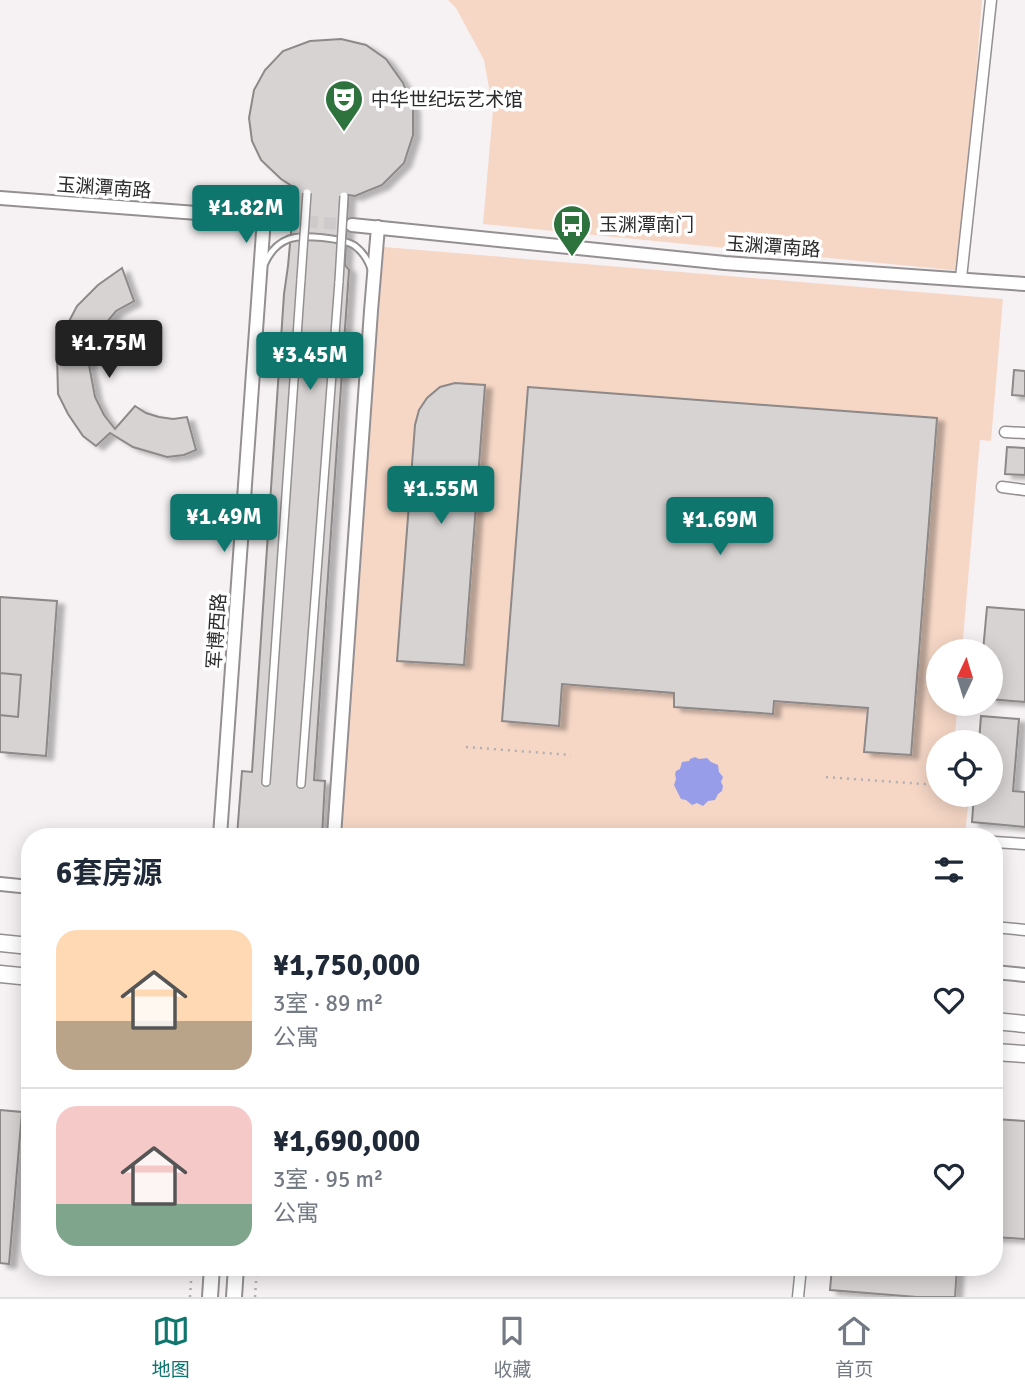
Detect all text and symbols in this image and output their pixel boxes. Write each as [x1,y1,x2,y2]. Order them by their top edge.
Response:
theatre icon: 中华世纪坛艺术馆 [323,78,365,133]
place label: 中华世纪坛艺术馆 [371,88,523,112]
street label: 玉渊潭南路 [56,173,152,203]
pin: ¥1.82M [189,186,303,245]
text: ¥1.82M [208,193,284,222]
bus stop icon: 玉渊潭南门 [551,203,593,258]
place label: 玉渊潭南门 [599,213,694,237]
street label: 玉渊潭南路 [725,232,821,262]
pin: ¥1.75M [52,320,166,380]
text: ¥1.75M [71,328,147,357]
pin: ¥3.45M [253,332,367,392]
text: ¥3.45M [272,340,348,369]
pin: ¥1.55M [384,466,498,526]
text: ¥1.55M [403,474,479,503]
pin: ¥1.49M [167,494,281,554]
pin: ¥1.69M [663,498,777,557]
text: ¥1.49M [186,502,262,531]
text: ¥1.69M [682,505,758,534]
street label: 军博西路 [202,592,232,670]
north arrow [926,639,1003,716]
map controls [926,639,1003,807]
button: locate [926,730,1003,807]
icon: filters [930,851,968,889]
text: 6套房源 [56,855,162,892]
text: ¥1,750,000 [273,947,420,984]
icon: home [112,958,196,1042]
icon: heart [930,981,968,1019]
text: 3室 · 89 m² [273,989,383,1018]
text: 公寓 [273,1023,319,1052]
text: ¥1,690,000 [273,1123,420,1160]
icon: home [112,1134,196,1218]
icon: heart [930,1157,968,1195]
text: 3室 · 95 m² [273,1165,383,1194]
text: 公寓 [273,1199,319,1228]
tab: 地图 [152,1312,190,1382]
tab: 收藏 [493,1312,531,1382]
tab: 首页 [835,1312,873,1382]

